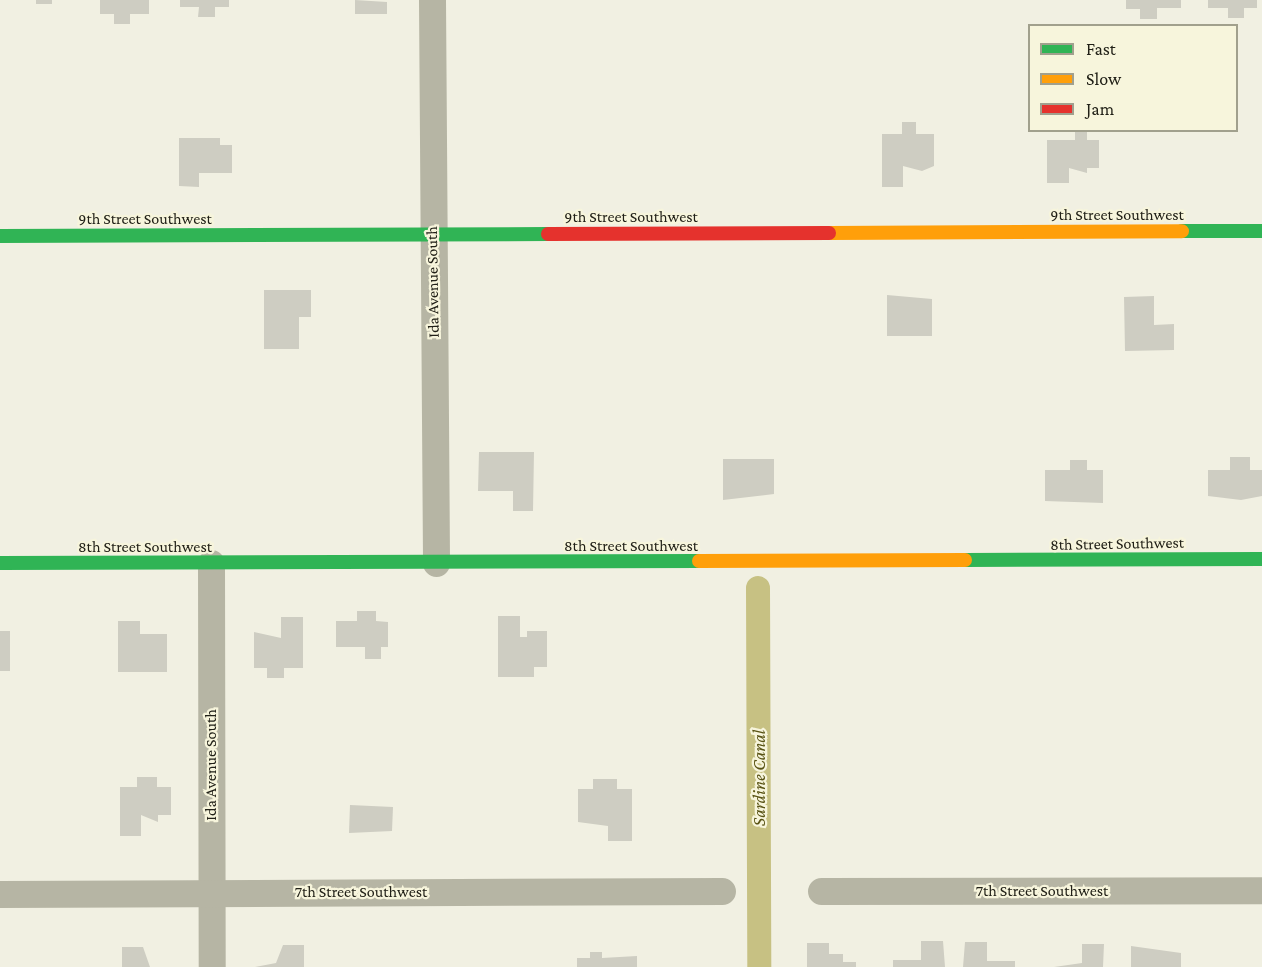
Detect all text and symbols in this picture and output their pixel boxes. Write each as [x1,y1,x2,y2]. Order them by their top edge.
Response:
legend [1028,24,1238,132]
text: Fast [1086,39,1116,59]
text: Slow [1086,69,1121,89]
text: Jam [1086,99,1114,119]
street label: 9th Street Southwest [1050,205,1184,225]
street label: 9th Street Southwest [564,207,698,227]
street label: 9th Street Southwest [78,209,212,229]
street label: Ida Avenue South [422,226,444,338]
street label: 8th Street Southwest [1050,533,1184,555]
street label: 8th Street Southwest [564,536,698,556]
street label: 8th Street Southwest [78,537,212,557]
street label: Ida Avenue South [201,709,221,821]
water label: Sardine Canal [748,730,770,826]
street label: 7th Street Southwest [976,881,1108,901]
street label: 7th Street Southwest [295,882,427,902]

